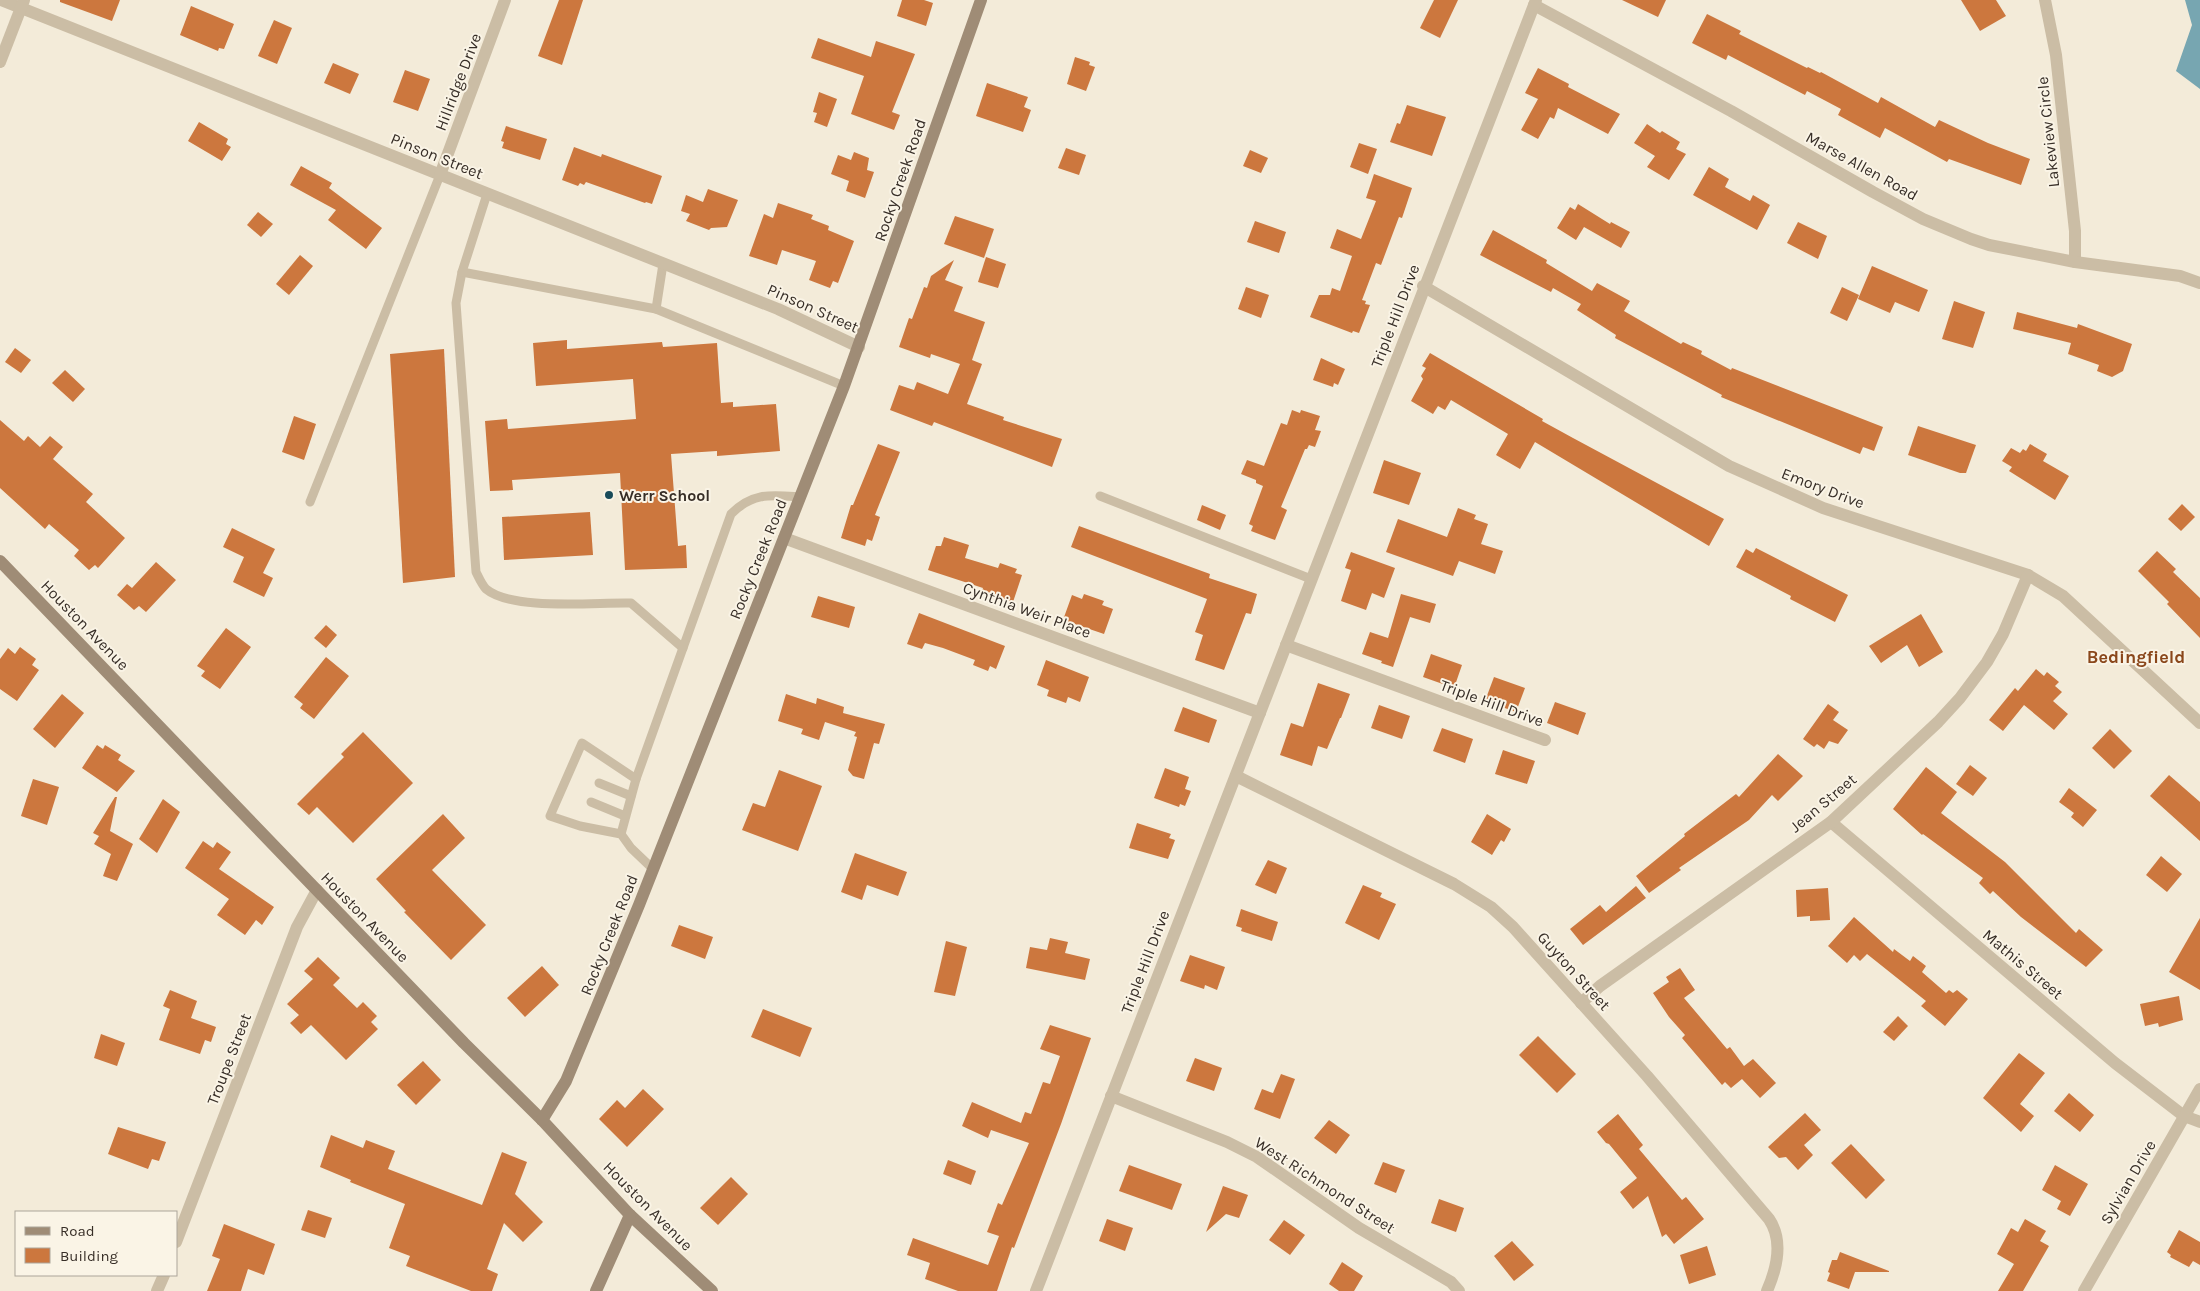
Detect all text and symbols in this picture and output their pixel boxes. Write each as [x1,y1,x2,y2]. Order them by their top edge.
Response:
street label: Hillridge Drive [431,31,485,133]
street label: Lakeview Circle [2033,76,2063,188]
street label: Rocky Creek Road [870,116,930,244]
street label: Marse Allen Road [1803,127,1921,205]
street label: Pinson Street [388,129,486,183]
street label: Triple Hill Drive [1367,262,1423,370]
street label: Pinson Street [764,279,862,337]
street label: Emory Drive [1779,464,1867,512]
place label: Werr School [619,486,710,505]
marker: Werr School [603,489,615,501]
street label: Rocky Creek Road [725,496,791,622]
street label: Houston Avenue [37,576,133,674]
street label: Cynthia Weir Place [960,578,1094,642]
district label: Bedingfield [2087,646,2185,668]
street label: Triple Hill Drive [1438,675,1546,731]
street label: Jean Street [1786,770,1860,836]
street label: Houston Avenue [317,868,413,966]
street label: Rocky Creek Road [576,872,642,998]
street label: Triple Hill Drive [1117,908,1173,1016]
street label: Mathis Street [1979,925,2067,1003]
street label: Guyton Street [1534,928,1614,1014]
street label: Troupe Street [203,1011,255,1107]
street label: West Richmond Street [1251,1133,1399,1237]
street label: Sylvian Drive [2096,1137,2160,1227]
street label: Houston Avenue [599,1157,697,1255]
legend [15,1211,178,1276]
text: Road [60,1222,95,1240]
text: Building [60,1247,118,1265]

